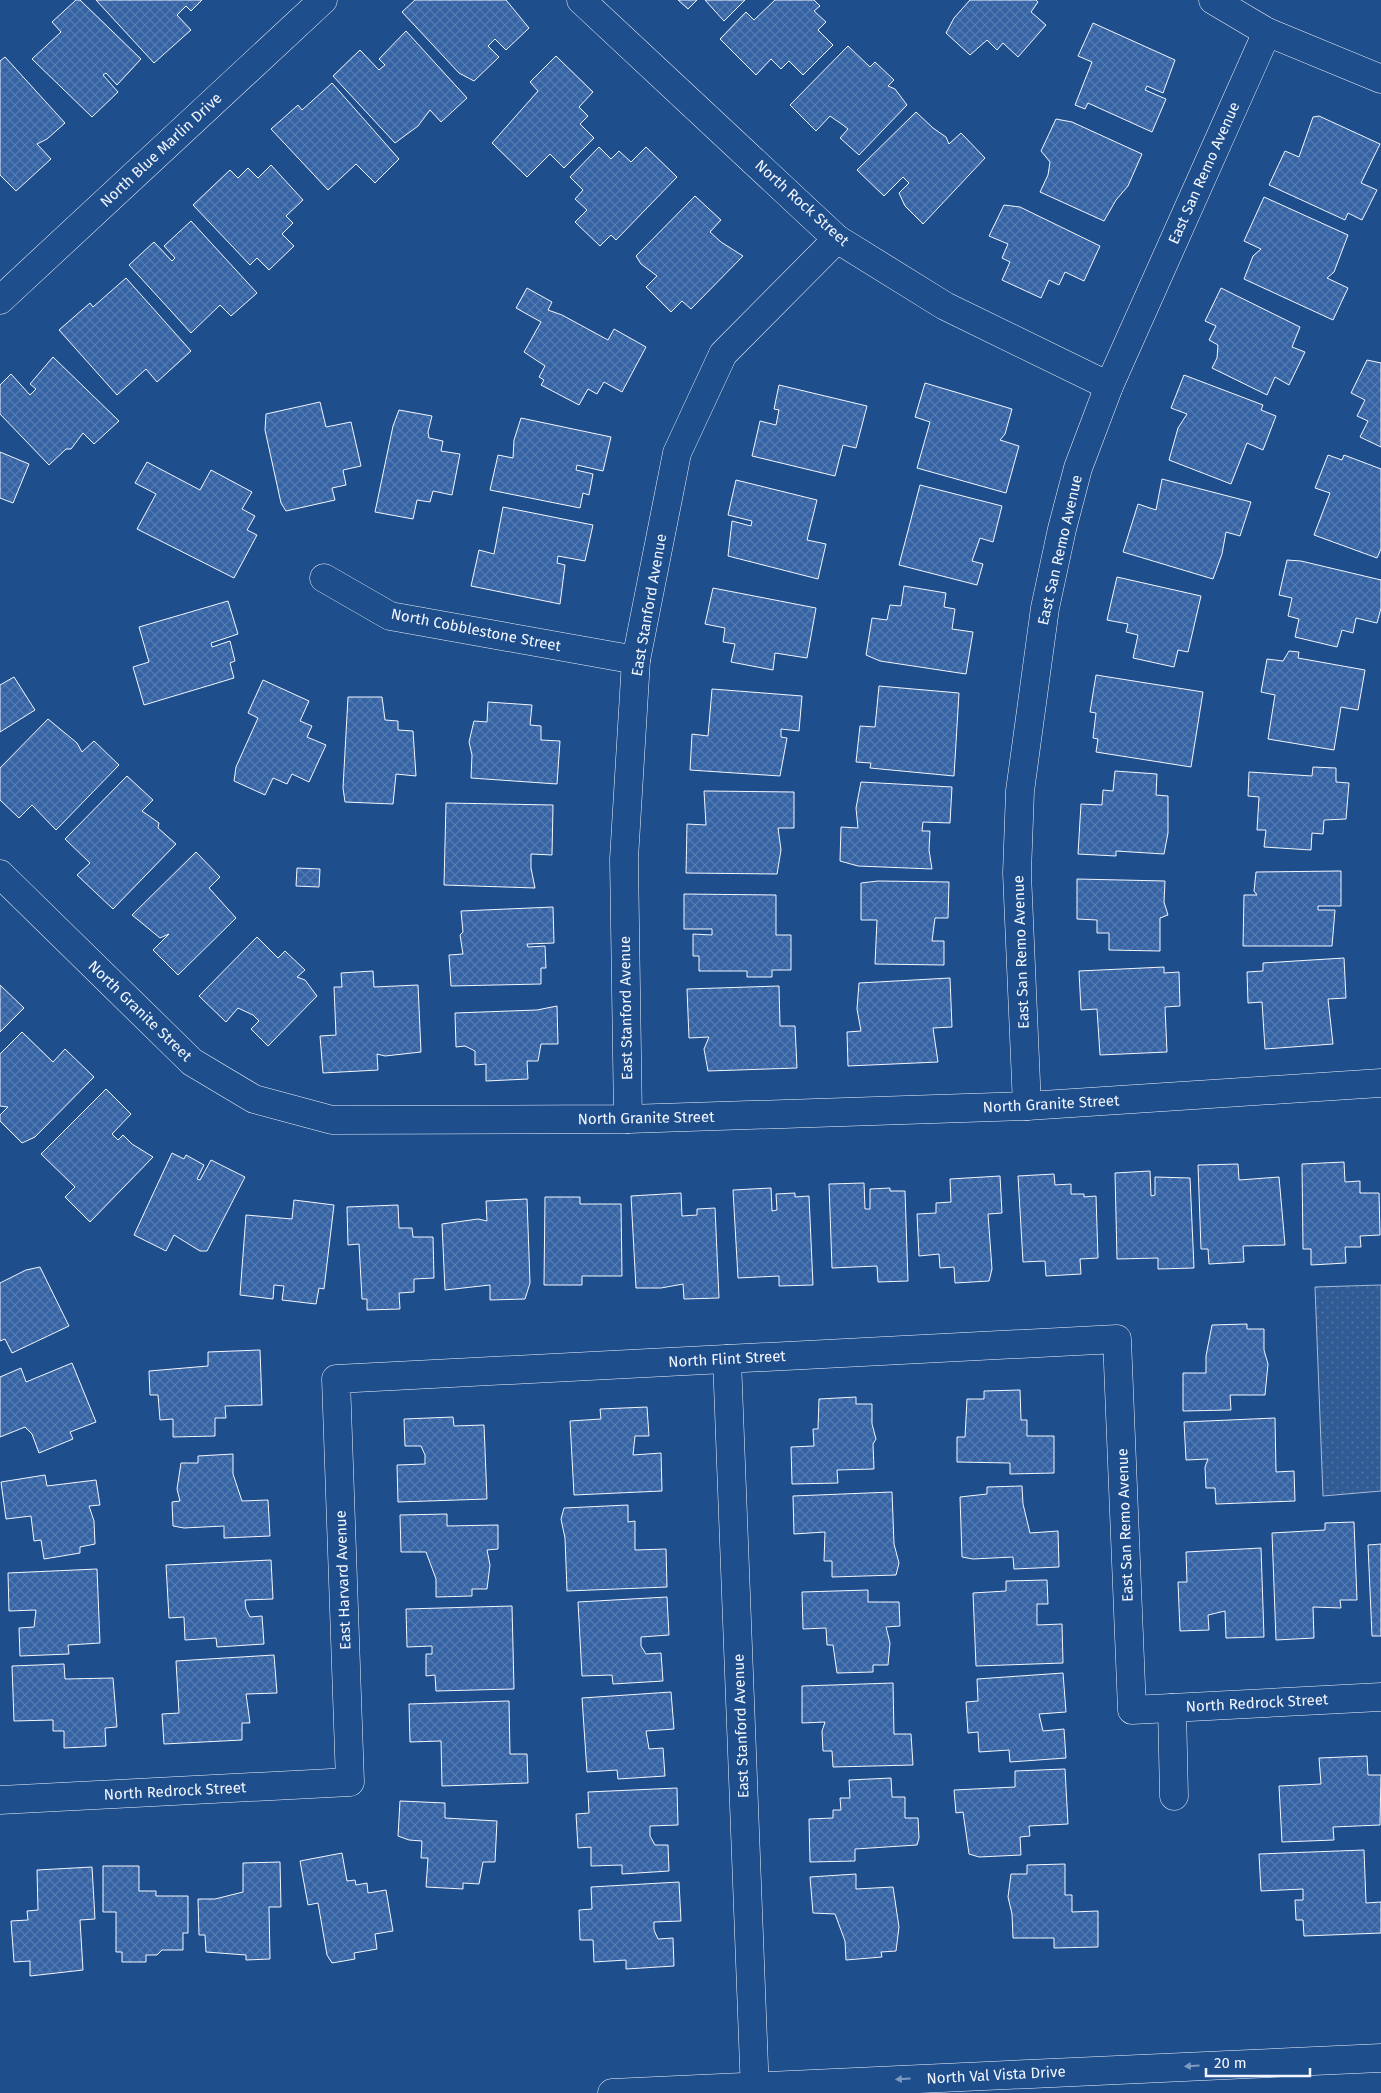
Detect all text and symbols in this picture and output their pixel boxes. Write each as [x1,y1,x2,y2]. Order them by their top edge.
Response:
street label: North Blue Marlin Drive [97,89,225,211]
street label: East San Remo Avenue [1165,99,1243,247]
street label: North Rock Street [751,156,853,250]
street label: East San Remo Avenue [1034,473,1086,627]
street label: East Stanford Avenue [628,532,670,678]
street label: North Cobblestone Street [389,605,563,655]
street label: East San Remo Avenue [1009,875,1033,1029]
street label: East Stanford Avenue [616,936,636,1080]
street label: North Granite Street [85,957,196,1065]
street label: North Granite Street [982,1091,1120,1117]
street label: North Granite Street [577,1108,715,1128]
street label: North Flint Street [668,1347,787,1371]
street label: East San Remo Avenue [1113,1448,1137,1602]
street label: East Harvard Avenue [332,1510,354,1650]
street label: East Stanford Avenue [729,1654,753,1798]
street label: North Redrock Street [1185,1690,1329,1716]
street label: North Redrock Street [103,1778,247,1804]
scale bar [1206,2046,1310,2078]
text: 20 m [1214,2054,1247,2072]
street label: North Val Vista Drive [926,2062,1066,2088]
one-way arrow [1184,2063,1200,2071]
one-way arrow [894,2076,910,2084]

